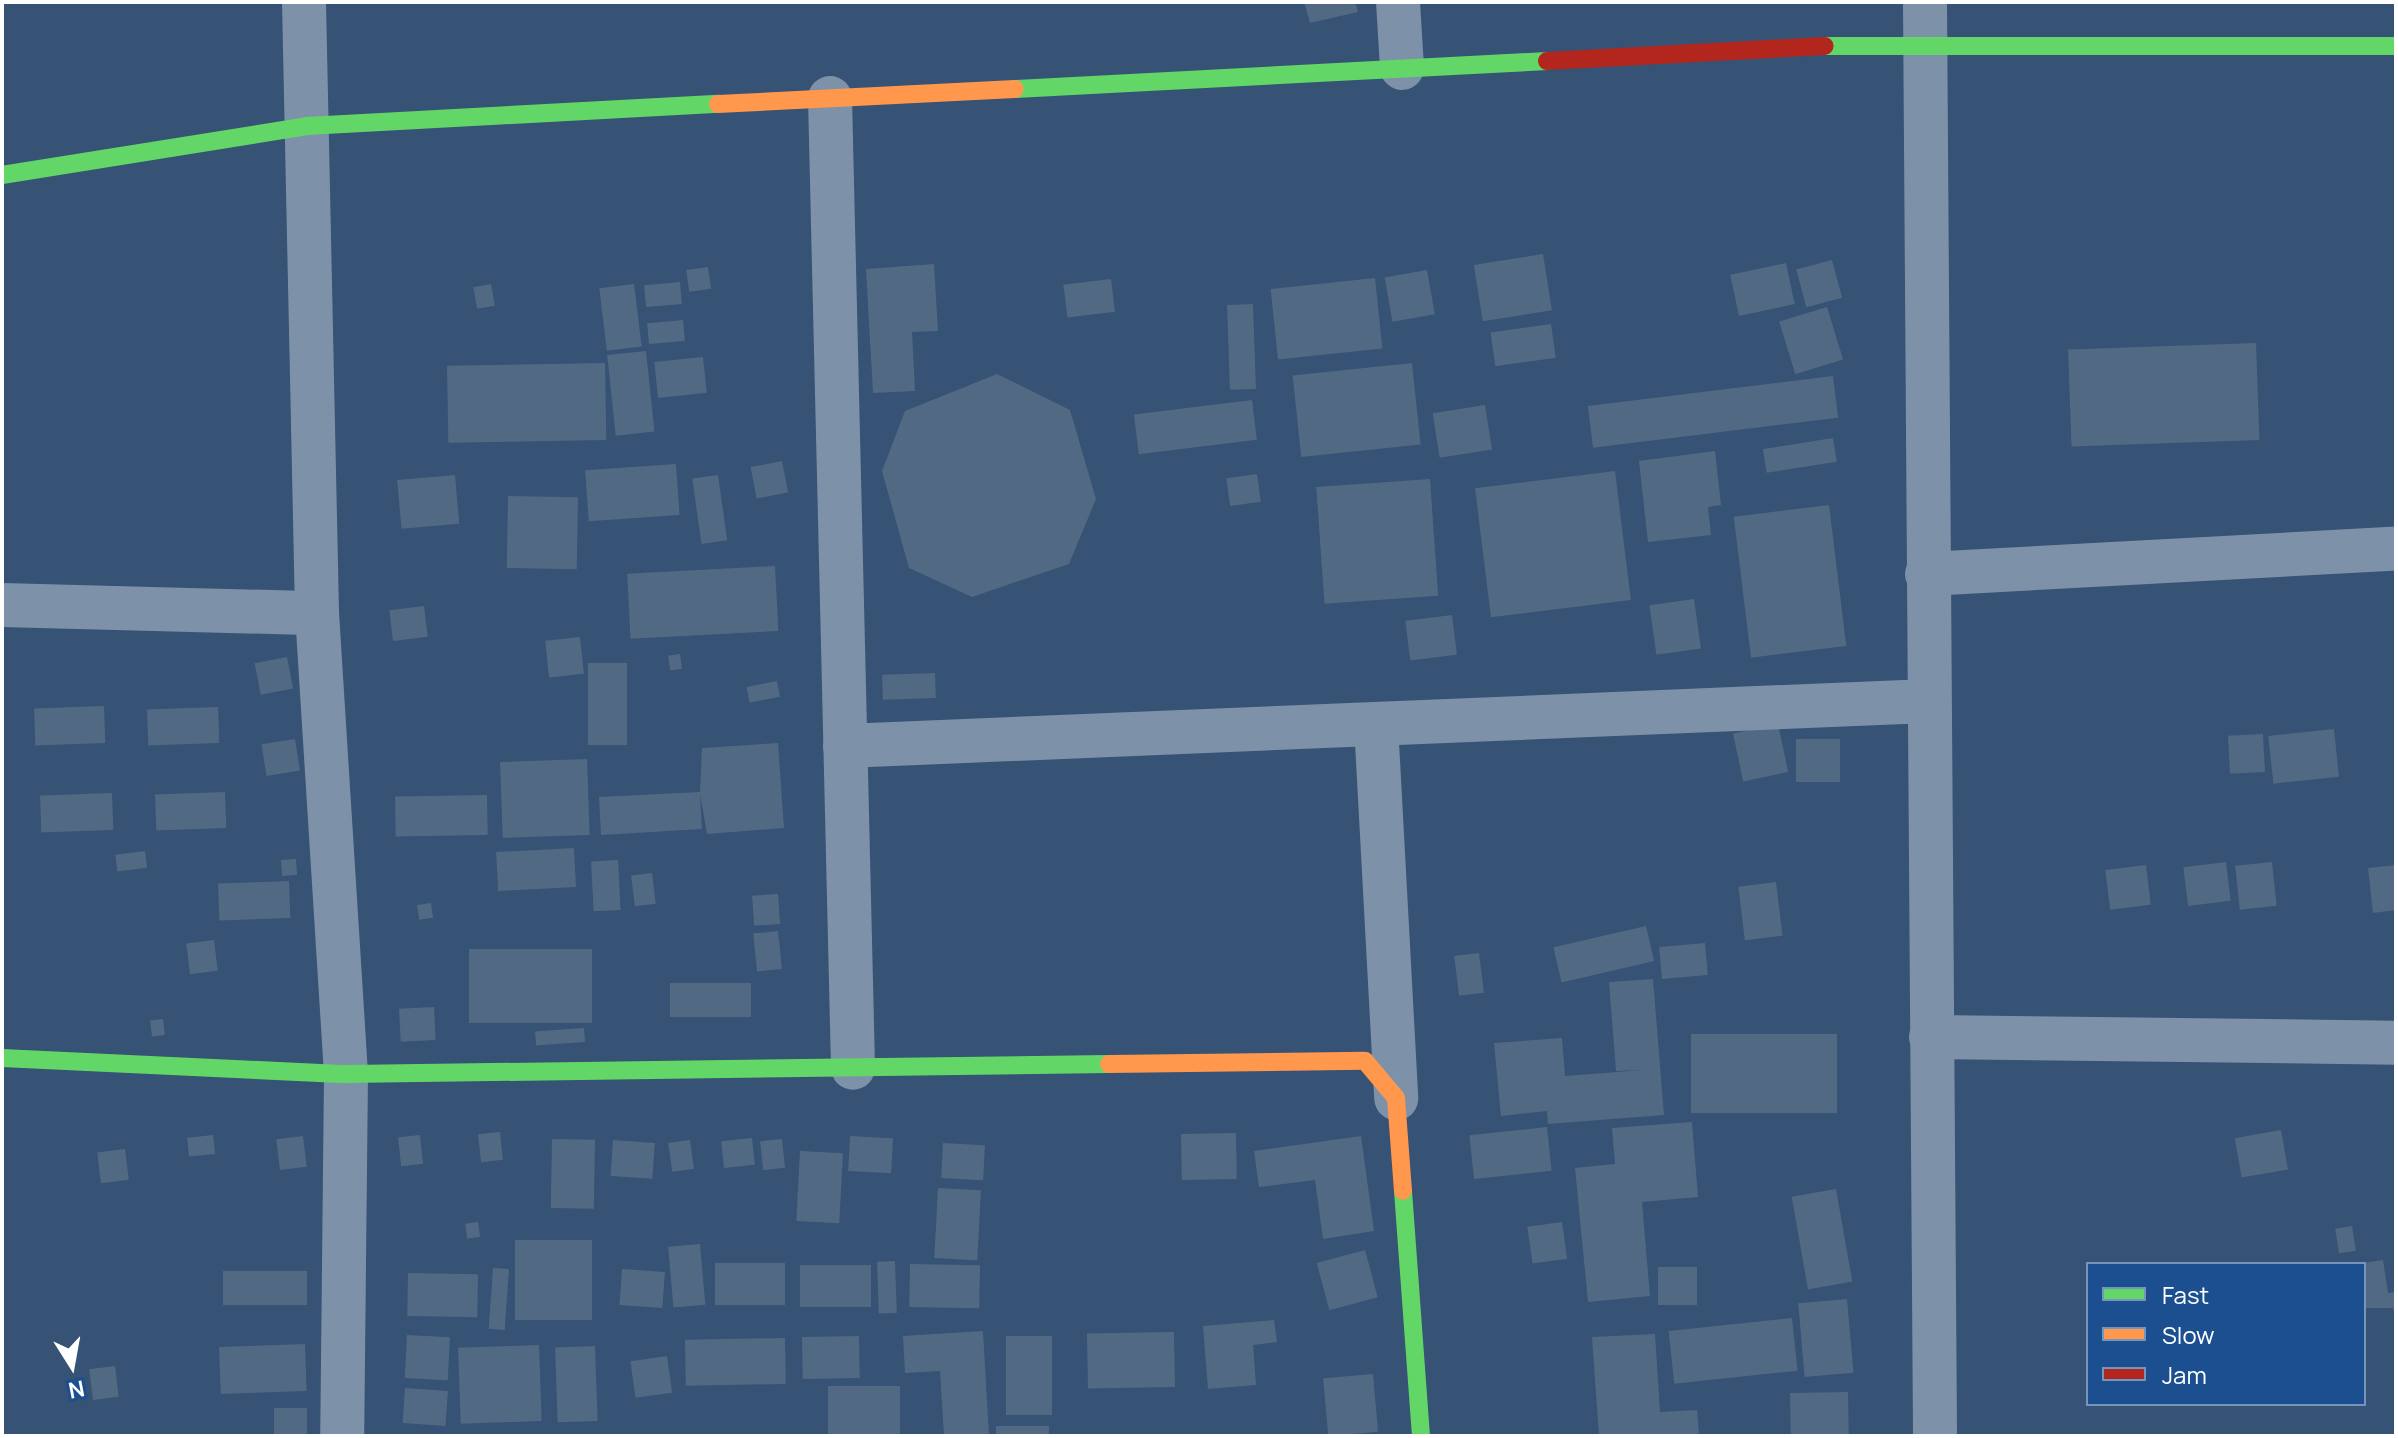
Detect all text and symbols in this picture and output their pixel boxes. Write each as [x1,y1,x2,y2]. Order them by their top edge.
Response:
legend [2086,1262,2366,1406]
text: Fast [2162,1278,2209,1311]
text: Slow [2162,1318,2215,1351]
north arrow [32,1326,112,1406]
text: Jam [2162,1358,2207,1391]
text: N [66,1373,87,1406]

